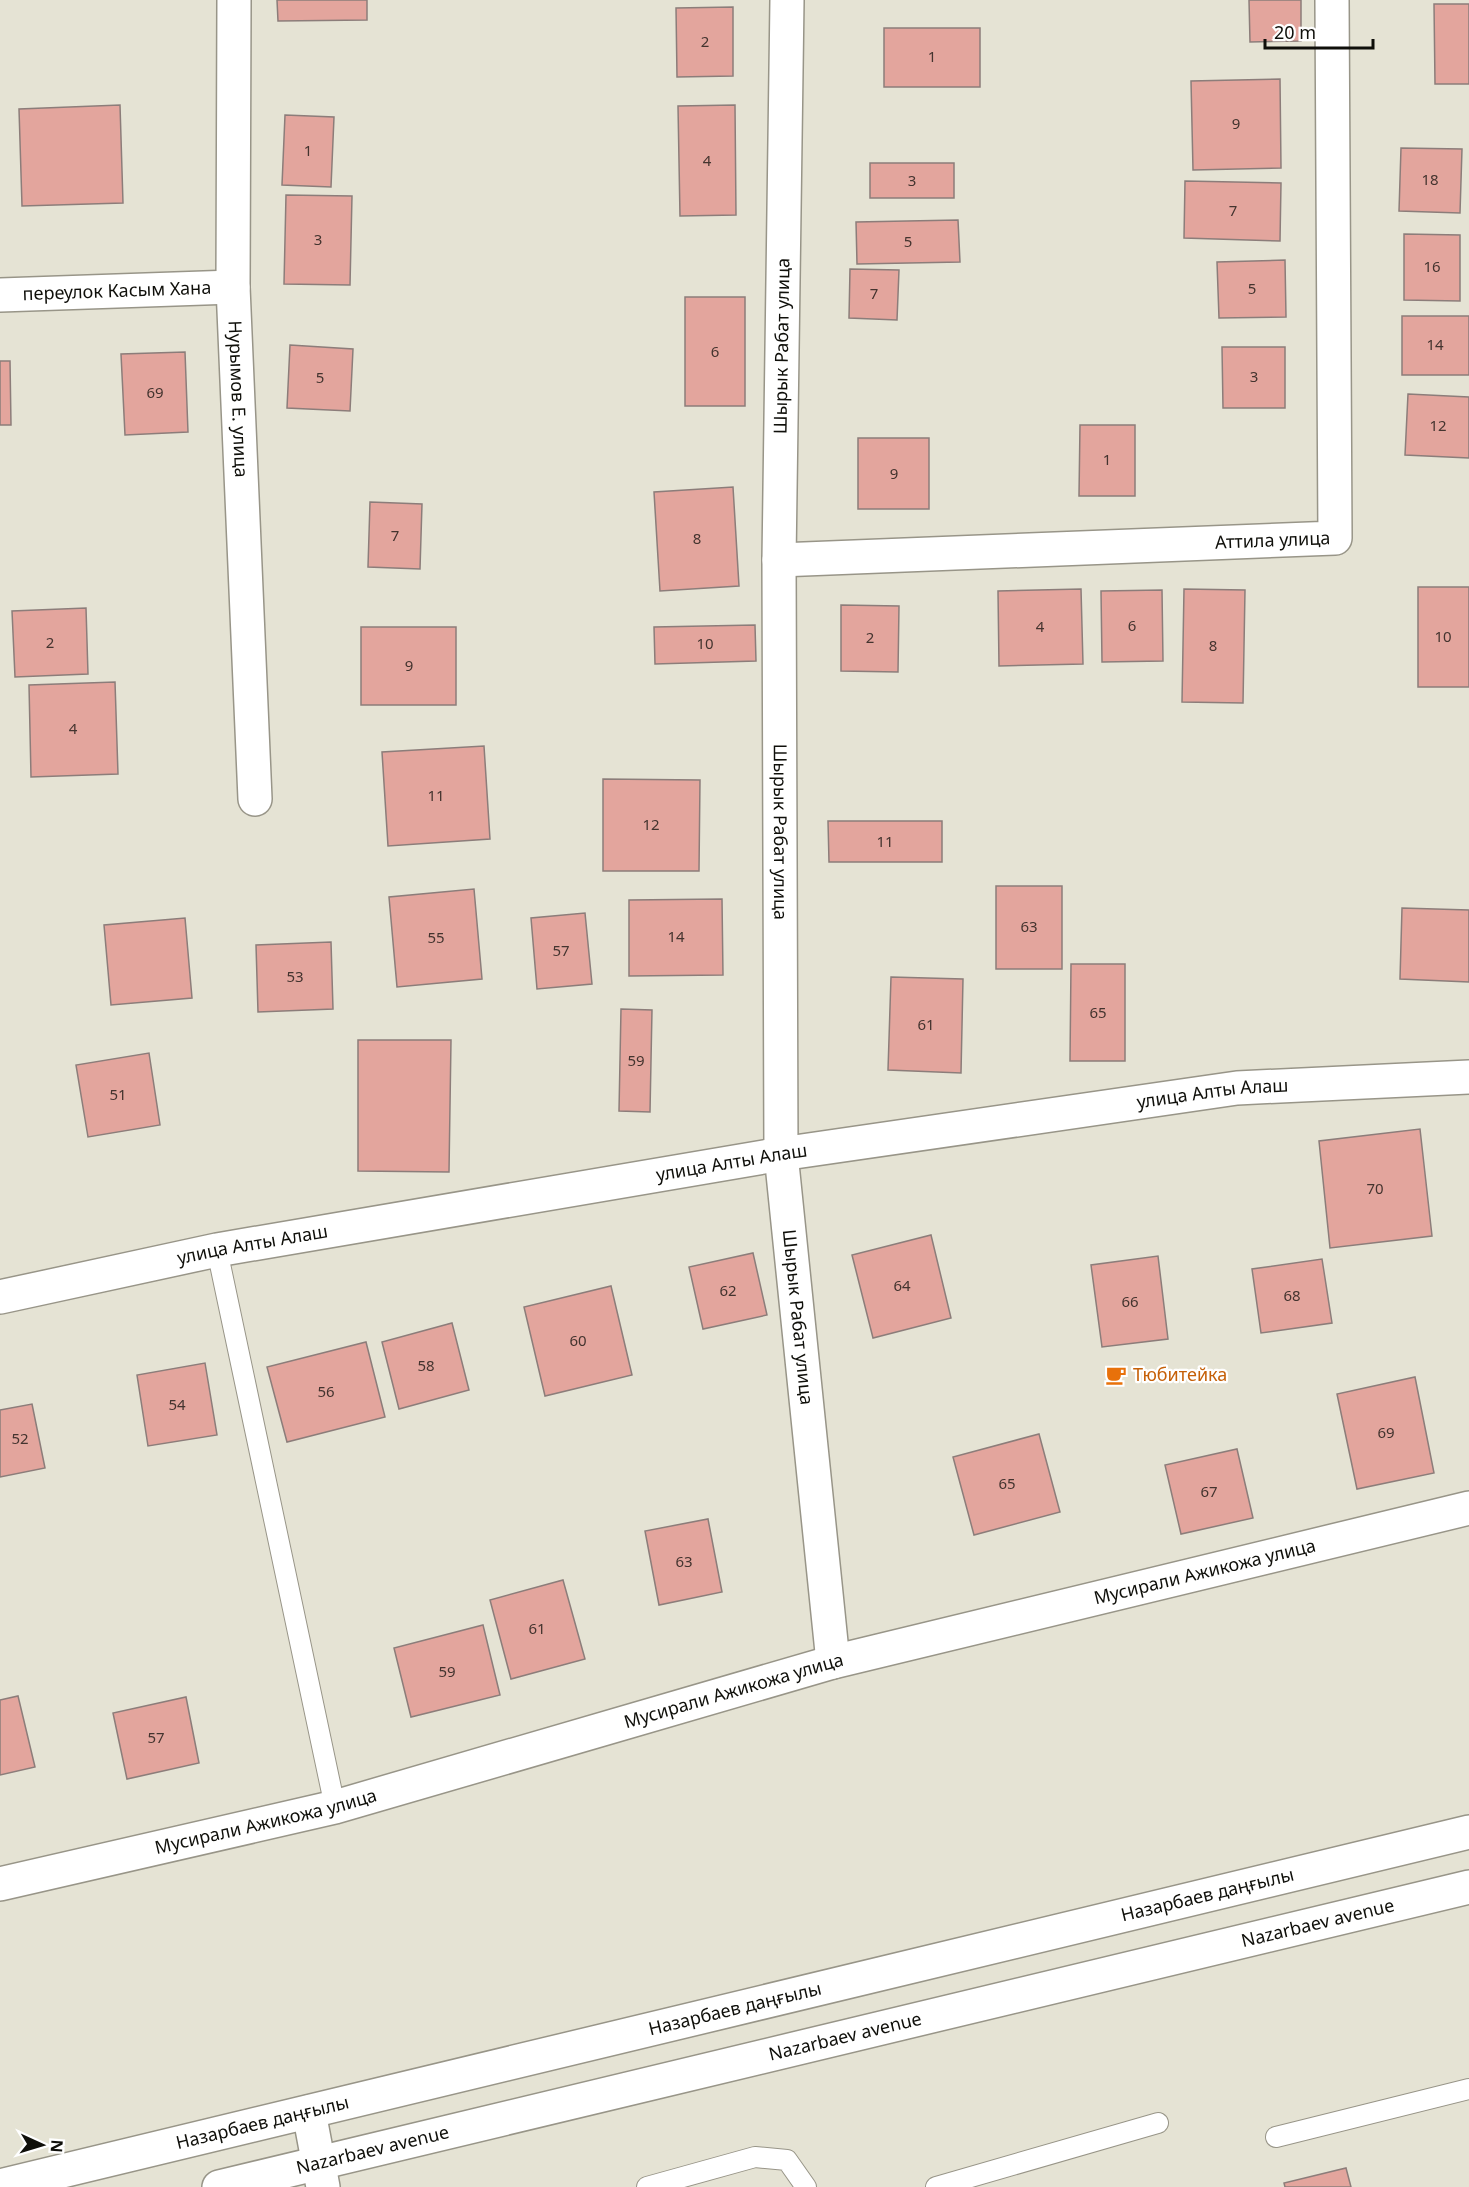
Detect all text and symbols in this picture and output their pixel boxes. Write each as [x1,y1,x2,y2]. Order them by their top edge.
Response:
scale bar [1265,12,1373,50]
text: 20 m [1274,20,1316,44]
house number: 2 [701,31,709,51]
house number: 1 [928,46,936,66]
house number: 9 [1232,113,1240,133]
house number: 1 [304,140,312,160]
house number: 4 [703,150,712,170]
house number: 18 [1421,169,1439,189]
house number: 3 [908,170,916,190]
house number: 7 [1229,200,1237,220]
house number: 3 [314,229,322,249]
house number: 5 [904,231,912,251]
house number: 16 [1423,256,1441,276]
street label: Шырык Рабат улица [767,258,795,434]
street label: переулок Касым Хана [22,275,212,305]
house number: 5 [1248,278,1256,298]
house number: 7 [870,283,878,303]
street label: Нурымов Е. улица [223,320,254,478]
house number: 14 [1426,334,1444,354]
house number: 6 [711,341,719,361]
house number: 3 [1250,366,1258,386]
house number: 5 [316,367,324,387]
house number: 69 [146,382,164,402]
house number: 12 [1429,415,1447,435]
house number: 1 [1103,449,1111,469]
house number: 9 [890,463,898,483]
house number: 7 [391,525,399,545]
street label: Аттила улица [1215,525,1331,554]
house number: 8 [693,528,701,548]
house number: 6 [1128,615,1136,635]
house number: 4 [1036,616,1045,636]
house number: 10 [1434,626,1452,646]
house number: 2 [866,627,874,647]
house number: 2 [46,632,54,652]
house number: 10 [696,633,714,653]
house number: 8 [1209,635,1217,655]
house number: 9 [405,655,413,675]
house number: 4 [69,718,78,738]
street label: Шырык Рабат улица [769,744,793,920]
house number: 11 [427,785,445,805]
house number: 12 [642,814,660,834]
house number: 11 [876,831,894,851]
house number: 63 [1020,916,1038,936]
house number: 14 [667,926,685,946]
house number: 55 [427,927,445,947]
house number: 57 [552,940,570,960]
house number: 53 [286,966,304,986]
house number: 65 [1089,1002,1107,1022]
house number: 61 [917,1014,935,1034]
house number: 59 [627,1050,645,1070]
street label: улица Алты Алаш [1135,1073,1289,1113]
house number: 51 [109,1084,127,1104]
street label: улица Алты Алаш [654,1137,809,1186]
house number: 70 [1366,1178,1384,1198]
street label: улица Алты Алаш [175,1218,330,1269]
street label: Шырык Рабат улица [778,1228,820,1406]
house number: 64 [893,1275,911,1295]
house number: 62 [719,1280,737,1300]
house number: 68 [1283,1285,1301,1305]
house number: 66 [1121,1291,1139,1311]
house number: 60 [569,1330,587,1350]
house number: 58 [417,1355,435,1375]
place label: Тюбитейка [1133,1362,1227,1386]
cafe icon: Тюбитейка [1104,1363,1128,1387]
house number: 56 [317,1381,335,1401]
house number: 54 [168,1394,186,1414]
house number: 69 [1377,1422,1395,1442]
house number: 52 [11,1428,29,1448]
house number: 65 [998,1473,1016,1493]
house number: 67 [1200,1481,1218,1501]
street label: Мусирали Ажикожа улица [1091,1533,1318,1609]
house number: 63 [675,1551,693,1571]
house number: 61 [528,1618,546,1638]
street label: Мусирали Ажикожа улица [621,1647,846,1733]
house number: 59 [438,1661,456,1681]
house number: 57 [147,1727,165,1747]
street label: Мусирали Ажикожа улица [152,1783,379,1859]
street label: Назарбаев даңғылы [1118,1862,1296,1926]
street label: Nazarbaev avenue [1239,1892,1396,1952]
street label: Назарбаев даңғылы [646,1975,824,2040]
street label: Nazarbaev avenue [766,2006,924,2066]
street label: Назарбаев даңғылы [173,2089,351,2154]
north arrow [12,2115,72,2175]
street label: Nazarbaev avenue [294,2119,451,2179]
text: N [46,2139,68,2153]

